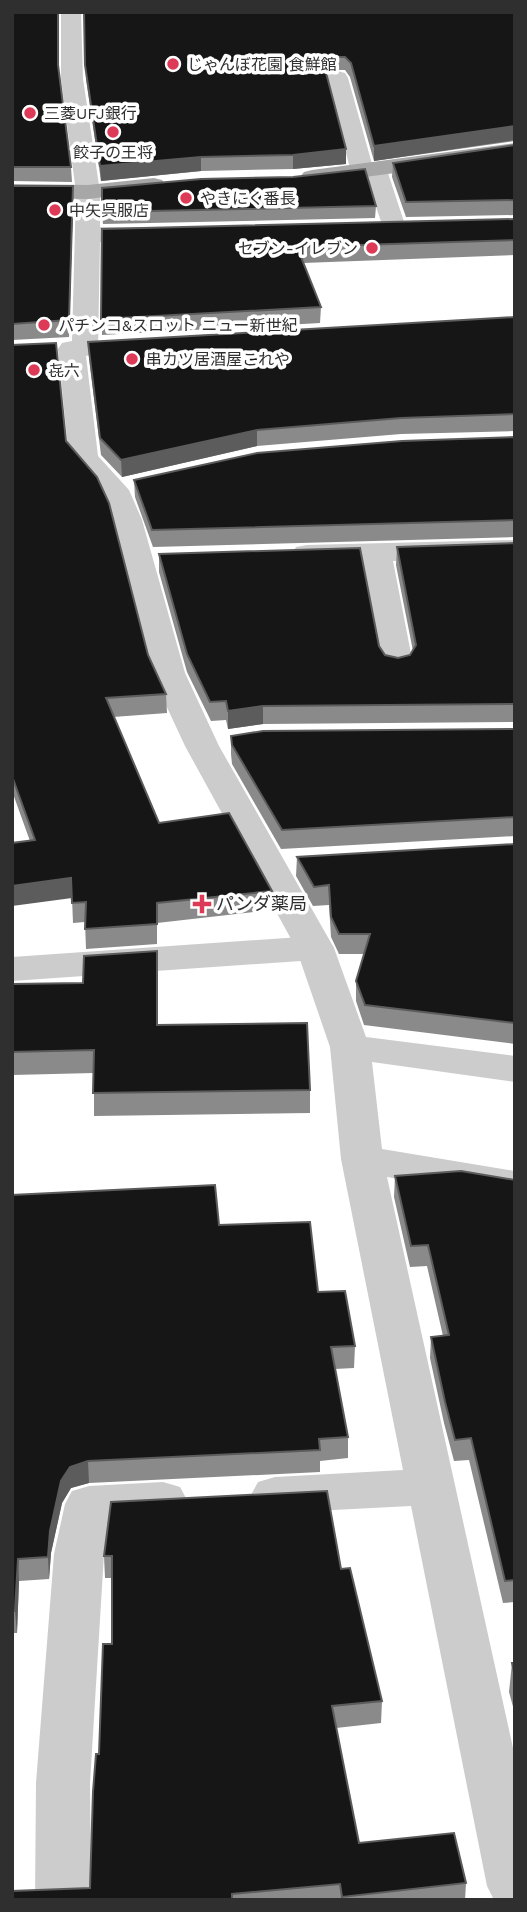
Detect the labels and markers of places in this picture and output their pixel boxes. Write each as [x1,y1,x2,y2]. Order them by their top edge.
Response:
place label: じゃんぼ花園 食鮮館 [187,55,336,74]
marker: じゃんぼ花園 食鮮館 [165,56,181,72]
place label: 三菱UFJ銀行 [44,104,137,123]
marker: 三菱UFJ銀行 [22,105,38,121]
marker: 餃子の王将 [105,124,121,140]
place label: 餃子の王将 [73,143,153,162]
place label: やきにく番長 [200,189,296,208]
marker: やきにく番長 [178,190,194,206]
place label: 中矢呉服店 [69,201,149,220]
marker: 中矢呉服店 [47,202,63,218]
place label: セブン-イレブン [238,239,358,258]
marker: セブン-イレブン [364,240,380,256]
place label: パチンコ&スロット ニュー新世紀 [58,316,297,335]
marker: パチンコ&スロット ニュー新世紀 [36,317,52,333]
place label: 串カツ居酒屋これや [146,350,290,369]
marker: 串カツ居酒屋これや [124,351,140,367]
place label: 㐂六 [48,361,80,380]
marker: 㐂六 [26,362,42,378]
place label: パンダ薬局 [216,893,307,914]
marker: パンダ薬局 [194,896,210,912]

